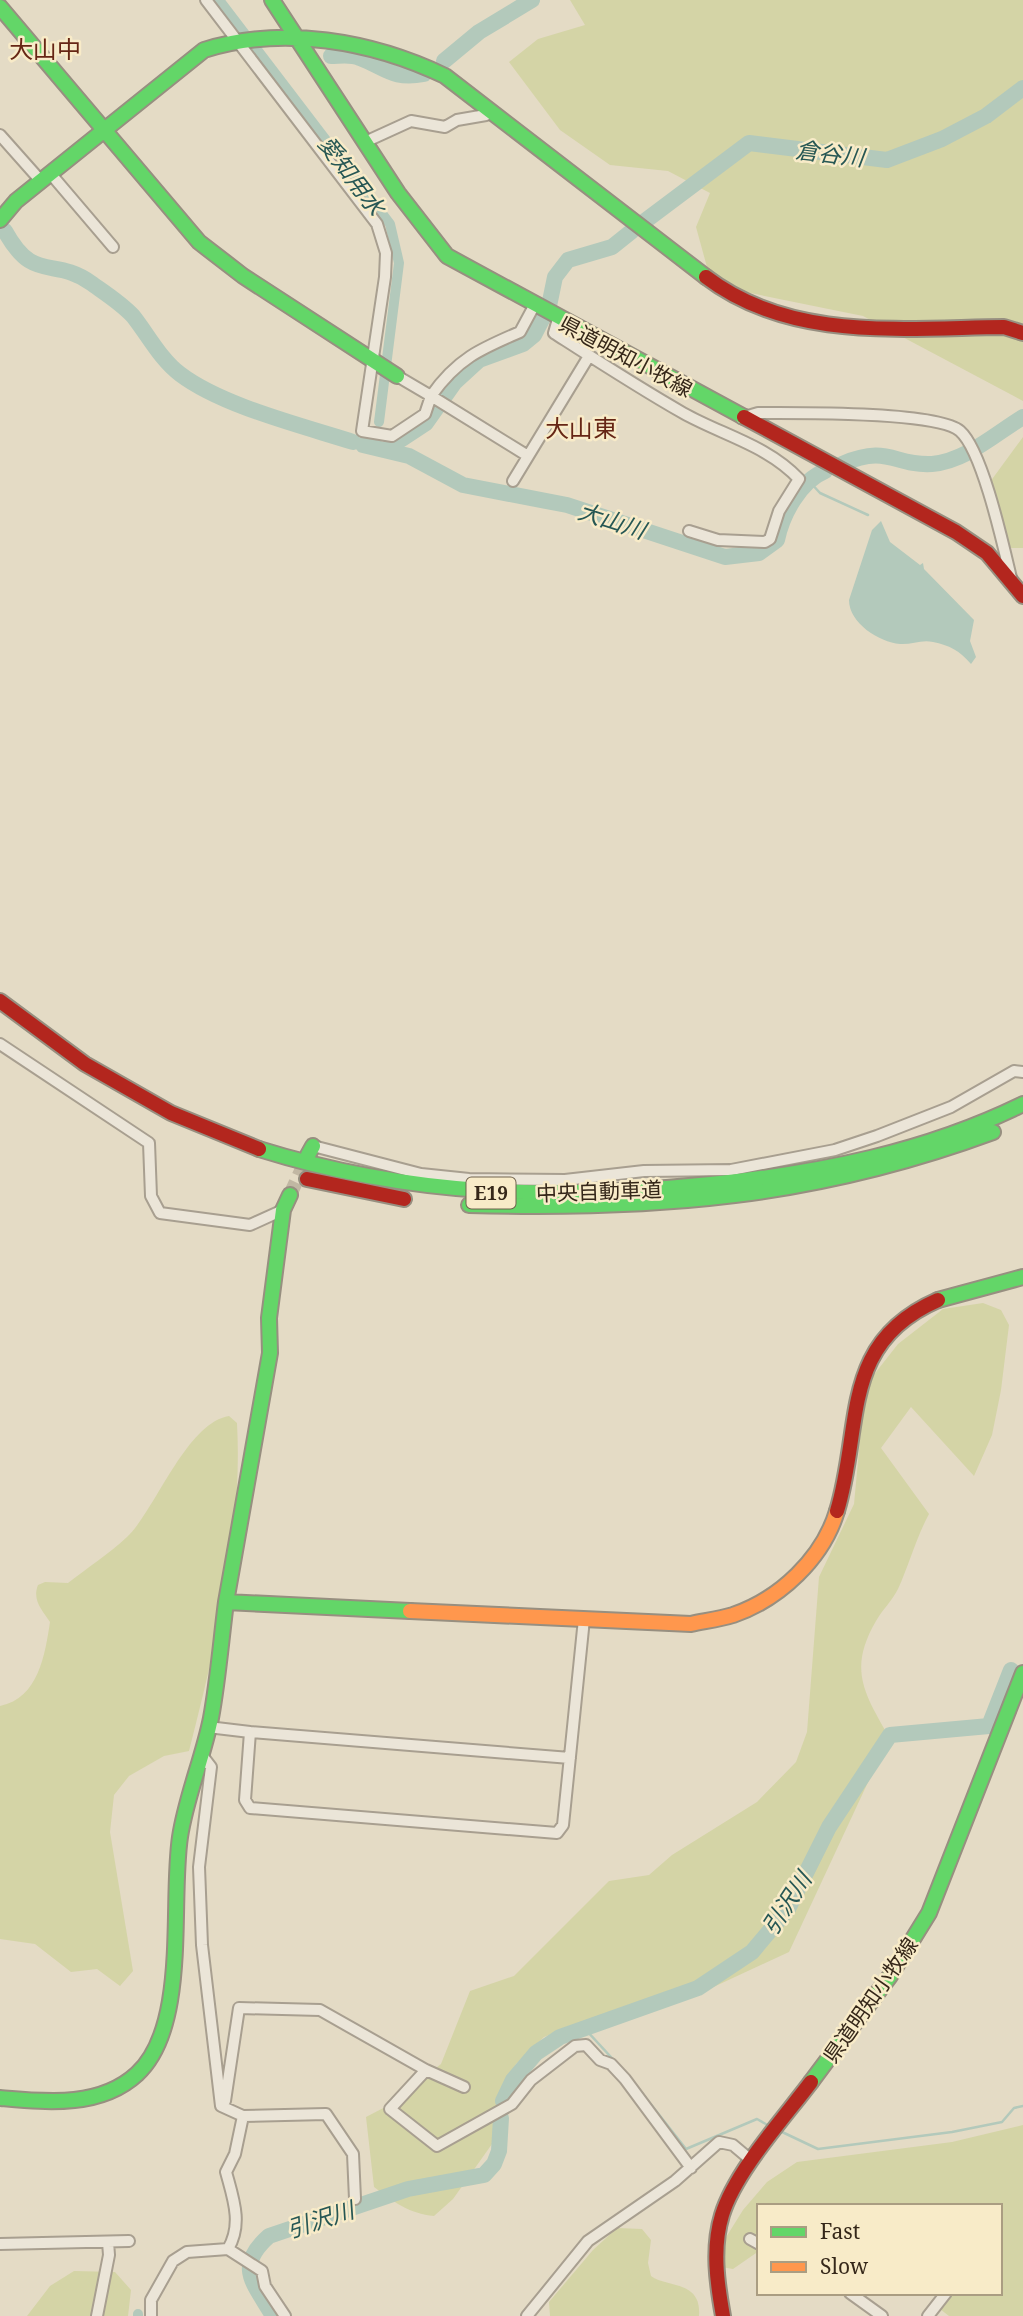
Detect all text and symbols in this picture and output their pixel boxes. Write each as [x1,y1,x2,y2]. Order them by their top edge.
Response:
district label: 大山中 [9,32,81,65]
water label: 愛知用水 [312,129,394,224]
water label: 倉谷川 [794,133,869,173]
street label: 県道明知小牧線 [555,309,697,403]
district label: 大山東 [545,411,617,444]
water label: 大山川 [574,494,653,547]
street label: 中央自動車道 [536,1175,662,1207]
road number: E19 [466,1177,516,1208]
water label: 引沢川 [754,1863,820,1941]
street label: 県道明知小牧線 [816,1932,924,2068]
water label: 引沢川 [282,2192,361,2245]
legend [757,2204,1002,2295]
text: Fast [820,2217,860,2245]
text: Slow [820,2252,869,2280]

